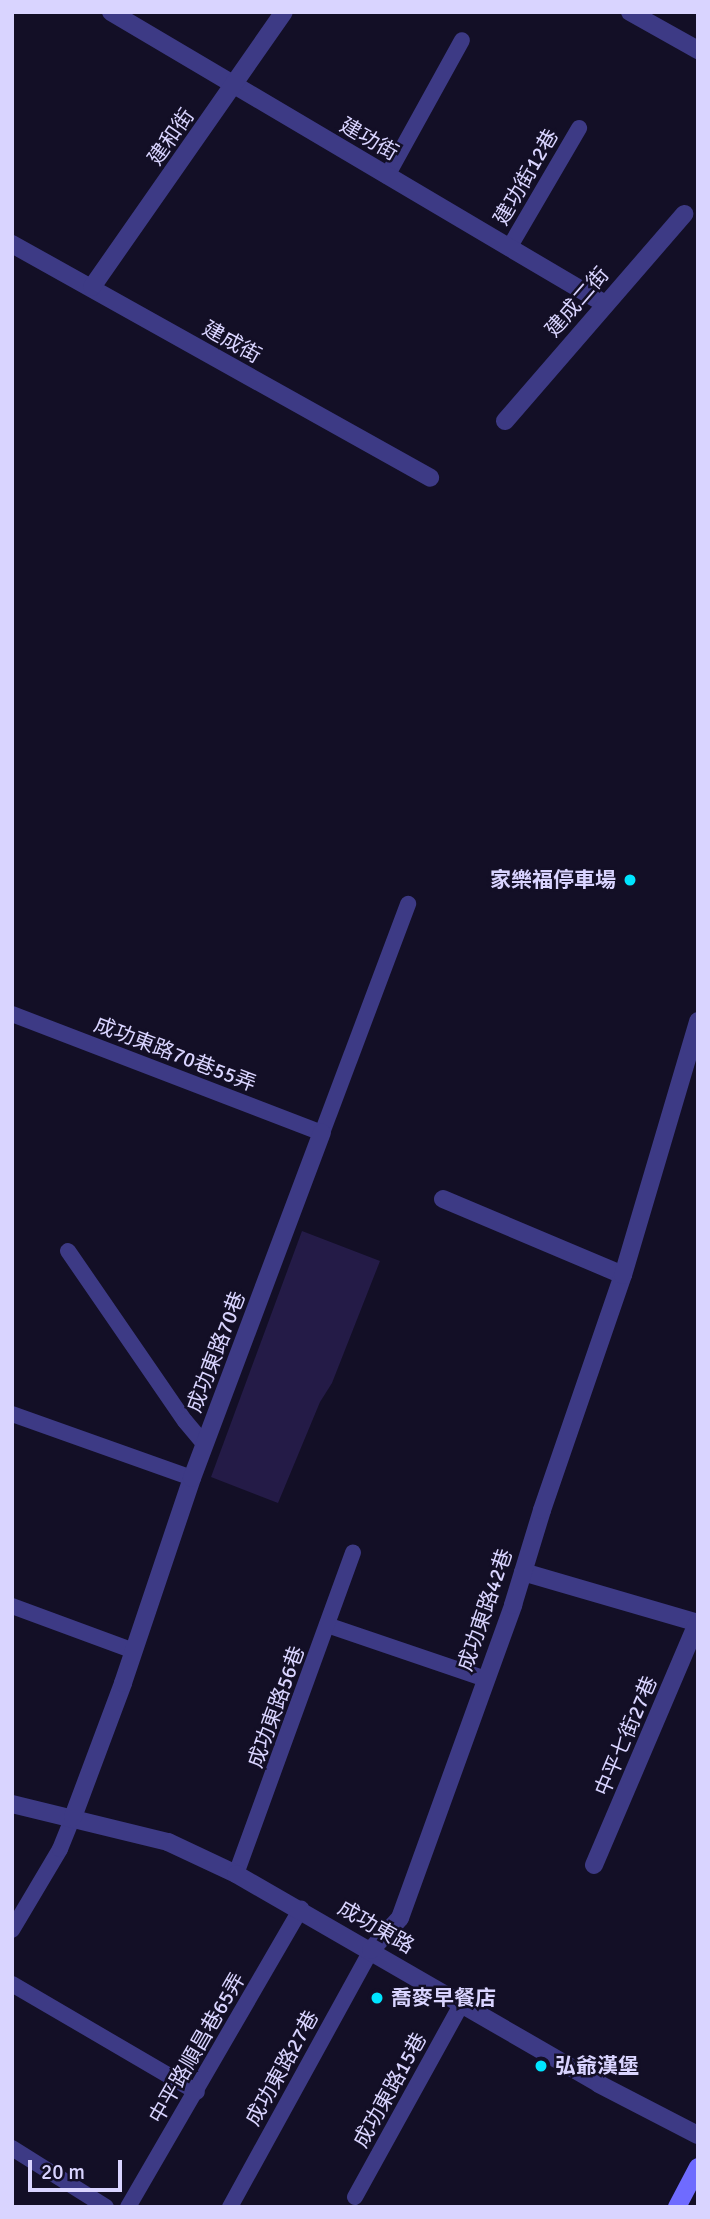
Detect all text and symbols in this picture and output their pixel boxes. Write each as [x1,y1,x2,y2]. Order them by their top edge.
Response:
street label: 建和街 [143,104,199,170]
street label: 建功街 [335,112,403,166]
street label: 建功街12巷 [488,125,564,229]
street label: 建成二街 [540,262,614,342]
street label: 建成街 [198,316,266,368]
place label: 家樂福停車場 [490,867,616,893]
marker: 家樂福停車場 [622,872,638,888]
street label: 成功東路70巷55弄 [90,1012,260,1096]
street label: 成功東路70巷 [181,1288,251,1416]
street label: 成功東路42巷 [452,1546,518,1674]
street label: 成功東路56巷 [242,1643,310,1771]
street label: 中平七街27巷 [589,1672,663,1800]
street label: 成功東路 [333,1895,419,1959]
street label: 中平路順昌巷65弄 [144,1968,250,2128]
place label: 喬麥早餐店 [391,1985,496,2011]
marker: 喬麥早餐店 [369,1990,385,2006]
street label: 成功東路27巷 [240,2006,324,2130]
street label: 成功東路15巷 [348,2028,432,2152]
place label: 弘爺漢堡 [555,2053,639,2079]
marker: 弘爺漢堡 [533,2058,549,2074]
scale bar [32,2146,126,2190]
text: 20 m [41,2159,85,2185]

